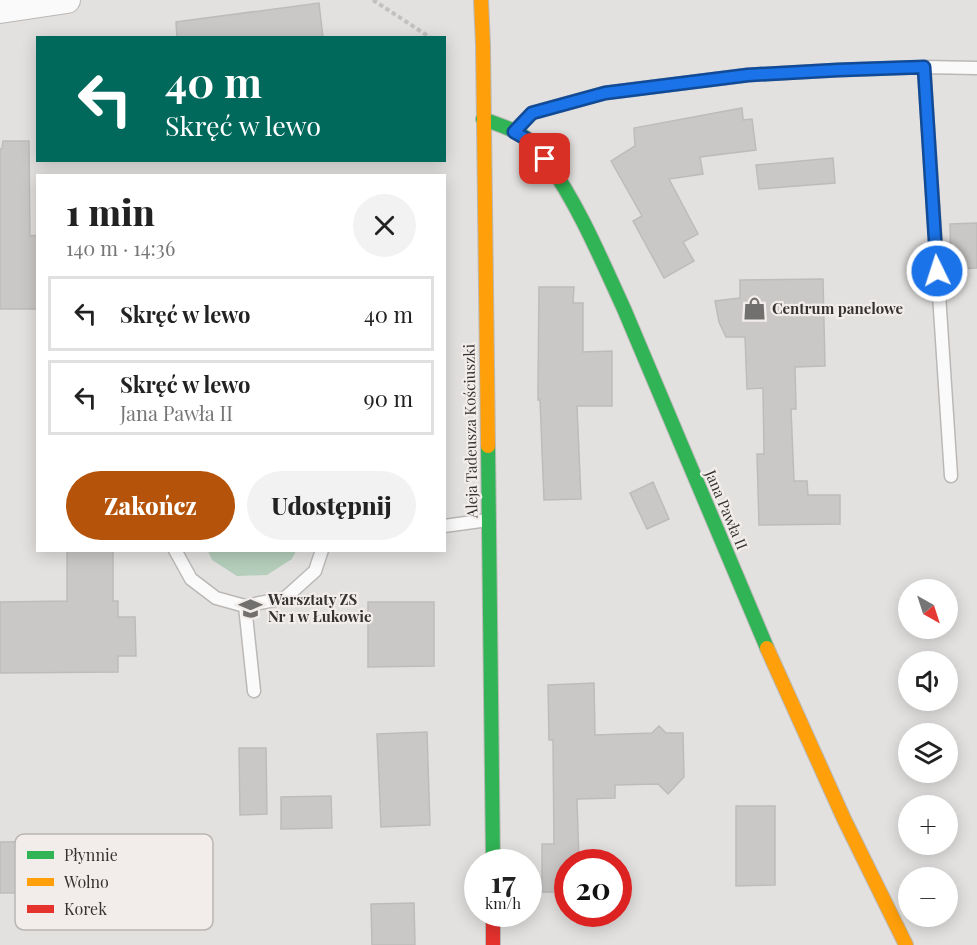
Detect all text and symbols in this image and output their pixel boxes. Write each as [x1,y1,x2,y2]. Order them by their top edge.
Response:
text: 40 m [165,53,262,109]
icon: left [66,60,144,138]
text: Skręć w lewo [165,107,321,143]
pin [519,133,570,184]
icon: arrive [528,142,561,175]
text: 1 min [66,187,155,235]
button: close [353,194,416,257]
text: 140 m · 14:36 [66,234,175,261]
position arrow [905,239,969,303]
shop icon: Centrum panelowe [741,296,767,322]
icon: left [69,297,102,330]
place label: Centrum panelowe [772,298,904,318]
text: Skręć w lewo [120,299,251,329]
text: 40 m [364,299,413,329]
street label: Aleja Tadeusza Kościuszki [458,343,482,519]
text: Skręć w lewo [120,369,251,399]
icon: left [69,381,102,414]
text: 90 m [364,383,413,413]
text: Jana Pawła II [120,399,233,426]
street label: Jana Pawła II [701,466,753,553]
button: Zakończ [66,471,235,540]
button: Udostępnij [247,471,416,540]
north arrow [898,579,958,639]
map controls [898,579,958,927]
place label: Warsztaty ZS Nr 1 w Łukowie [267,589,372,626]
school or university icon: Warsztaty ZS Nr 1 w Łukowie [237,596,263,622]
button: sound [898,651,958,711]
button: layers [898,723,958,783]
button: + [898,795,958,855]
legend [15,834,213,930]
text: Płynnie [64,844,118,865]
speed limit sign: 20 [554,849,632,927]
text: 17 [490,861,516,901]
button: − [898,867,958,927]
text: Wolno [63,871,109,892]
text: km/h [485,893,521,913]
text: Korek [64,898,107,919]

